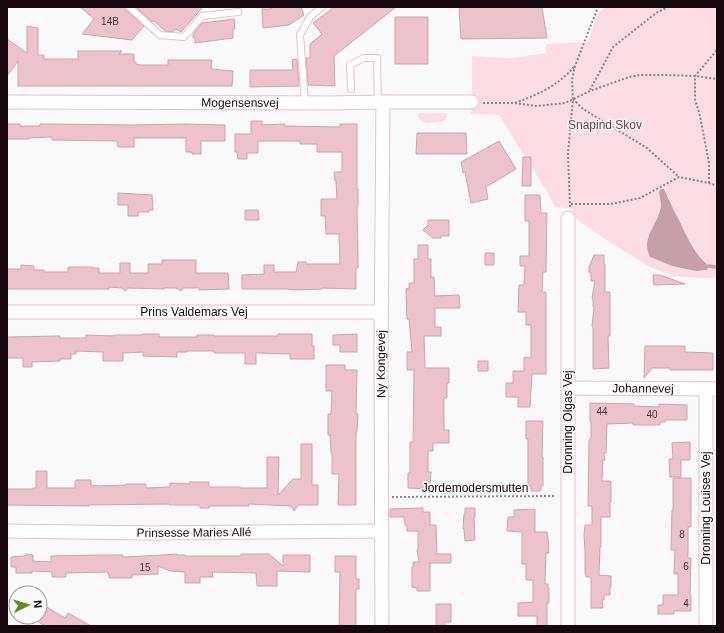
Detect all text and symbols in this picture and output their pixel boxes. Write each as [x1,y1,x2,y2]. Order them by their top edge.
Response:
house number: 14B [101,16,119,27]
street label: Mogensensvej [201,96,279,110]
park label: Snapind Skov [568,118,642,132]
street label: Prins Valdemars Vej [140,305,248,319]
street label: Ny Kongevej [374,330,388,398]
street label: Dronning Olgas Vej [561,370,575,474]
street label: Johannevej [612,381,674,396]
house number: 44 [596,406,608,417]
house number: 40 [646,409,658,420]
street label: Dronning Louises Vej [699,451,713,565]
street label: Jordemodersmutten [422,481,528,495]
street label: Prinsesse Maries Allé [136,525,252,540]
house number: 8 [679,529,685,540]
house number: 6 [683,561,689,572]
house number: 15 [139,562,151,573]
north arrow [8,585,48,625]
house number: 4 [683,598,689,609]
text: N [32,600,44,609]

